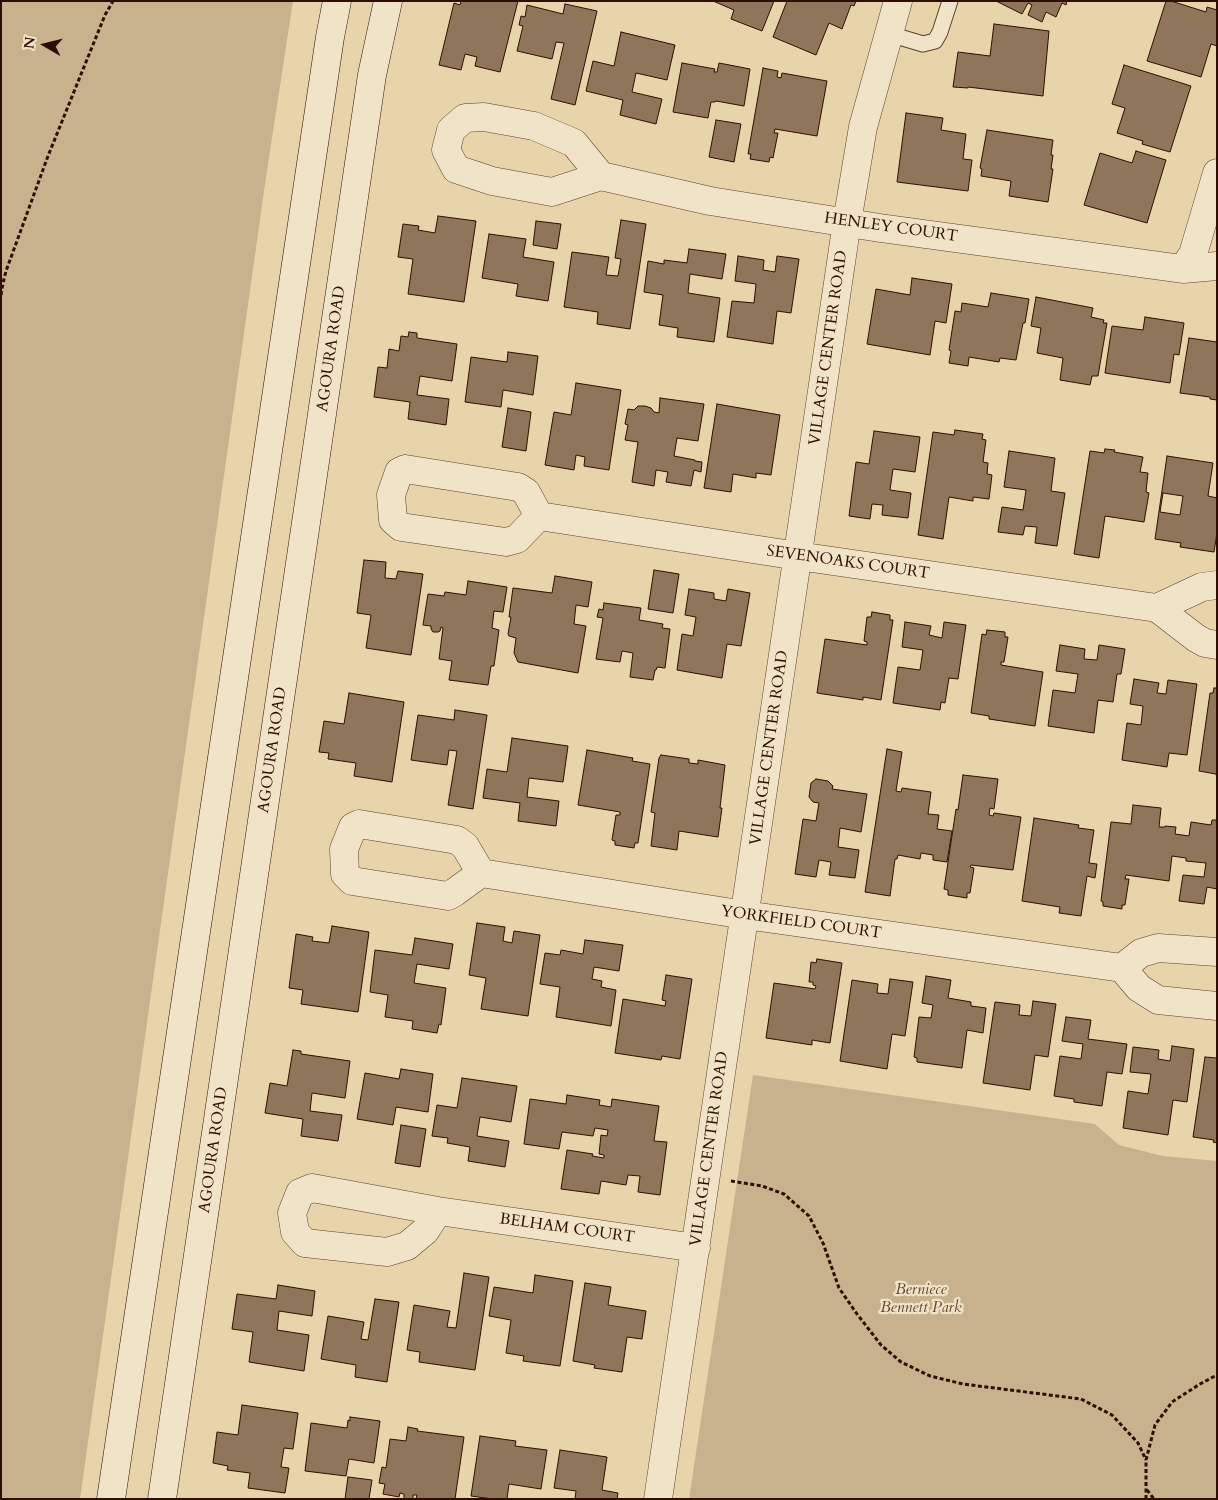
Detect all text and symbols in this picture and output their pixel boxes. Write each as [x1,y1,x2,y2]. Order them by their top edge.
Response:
north arrow [20,20,70,70]
text: N [19,36,40,50]
street label: HENLEY COURT [823,209,959,247]
street label: VILLAGE CENTER ROAD [806,249,852,447]
street label: AGOURA ROAD [314,285,350,413]
street label: SEVENOAKS COURT [765,542,931,584]
street label: VILLAGE CENTER ROAD [747,649,793,847]
street label: AGOURA ROAD [255,686,291,814]
street label: YORKFIELD COURT [719,902,883,944]
street label: VILLAGE CENTER ROAD [687,1050,733,1248]
street label: AGOURA ROAD [196,1086,232,1214]
street label: BELHAM COURT [498,1210,636,1248]
park label: Berniece Bennett Park [880,1280,962,1318]

